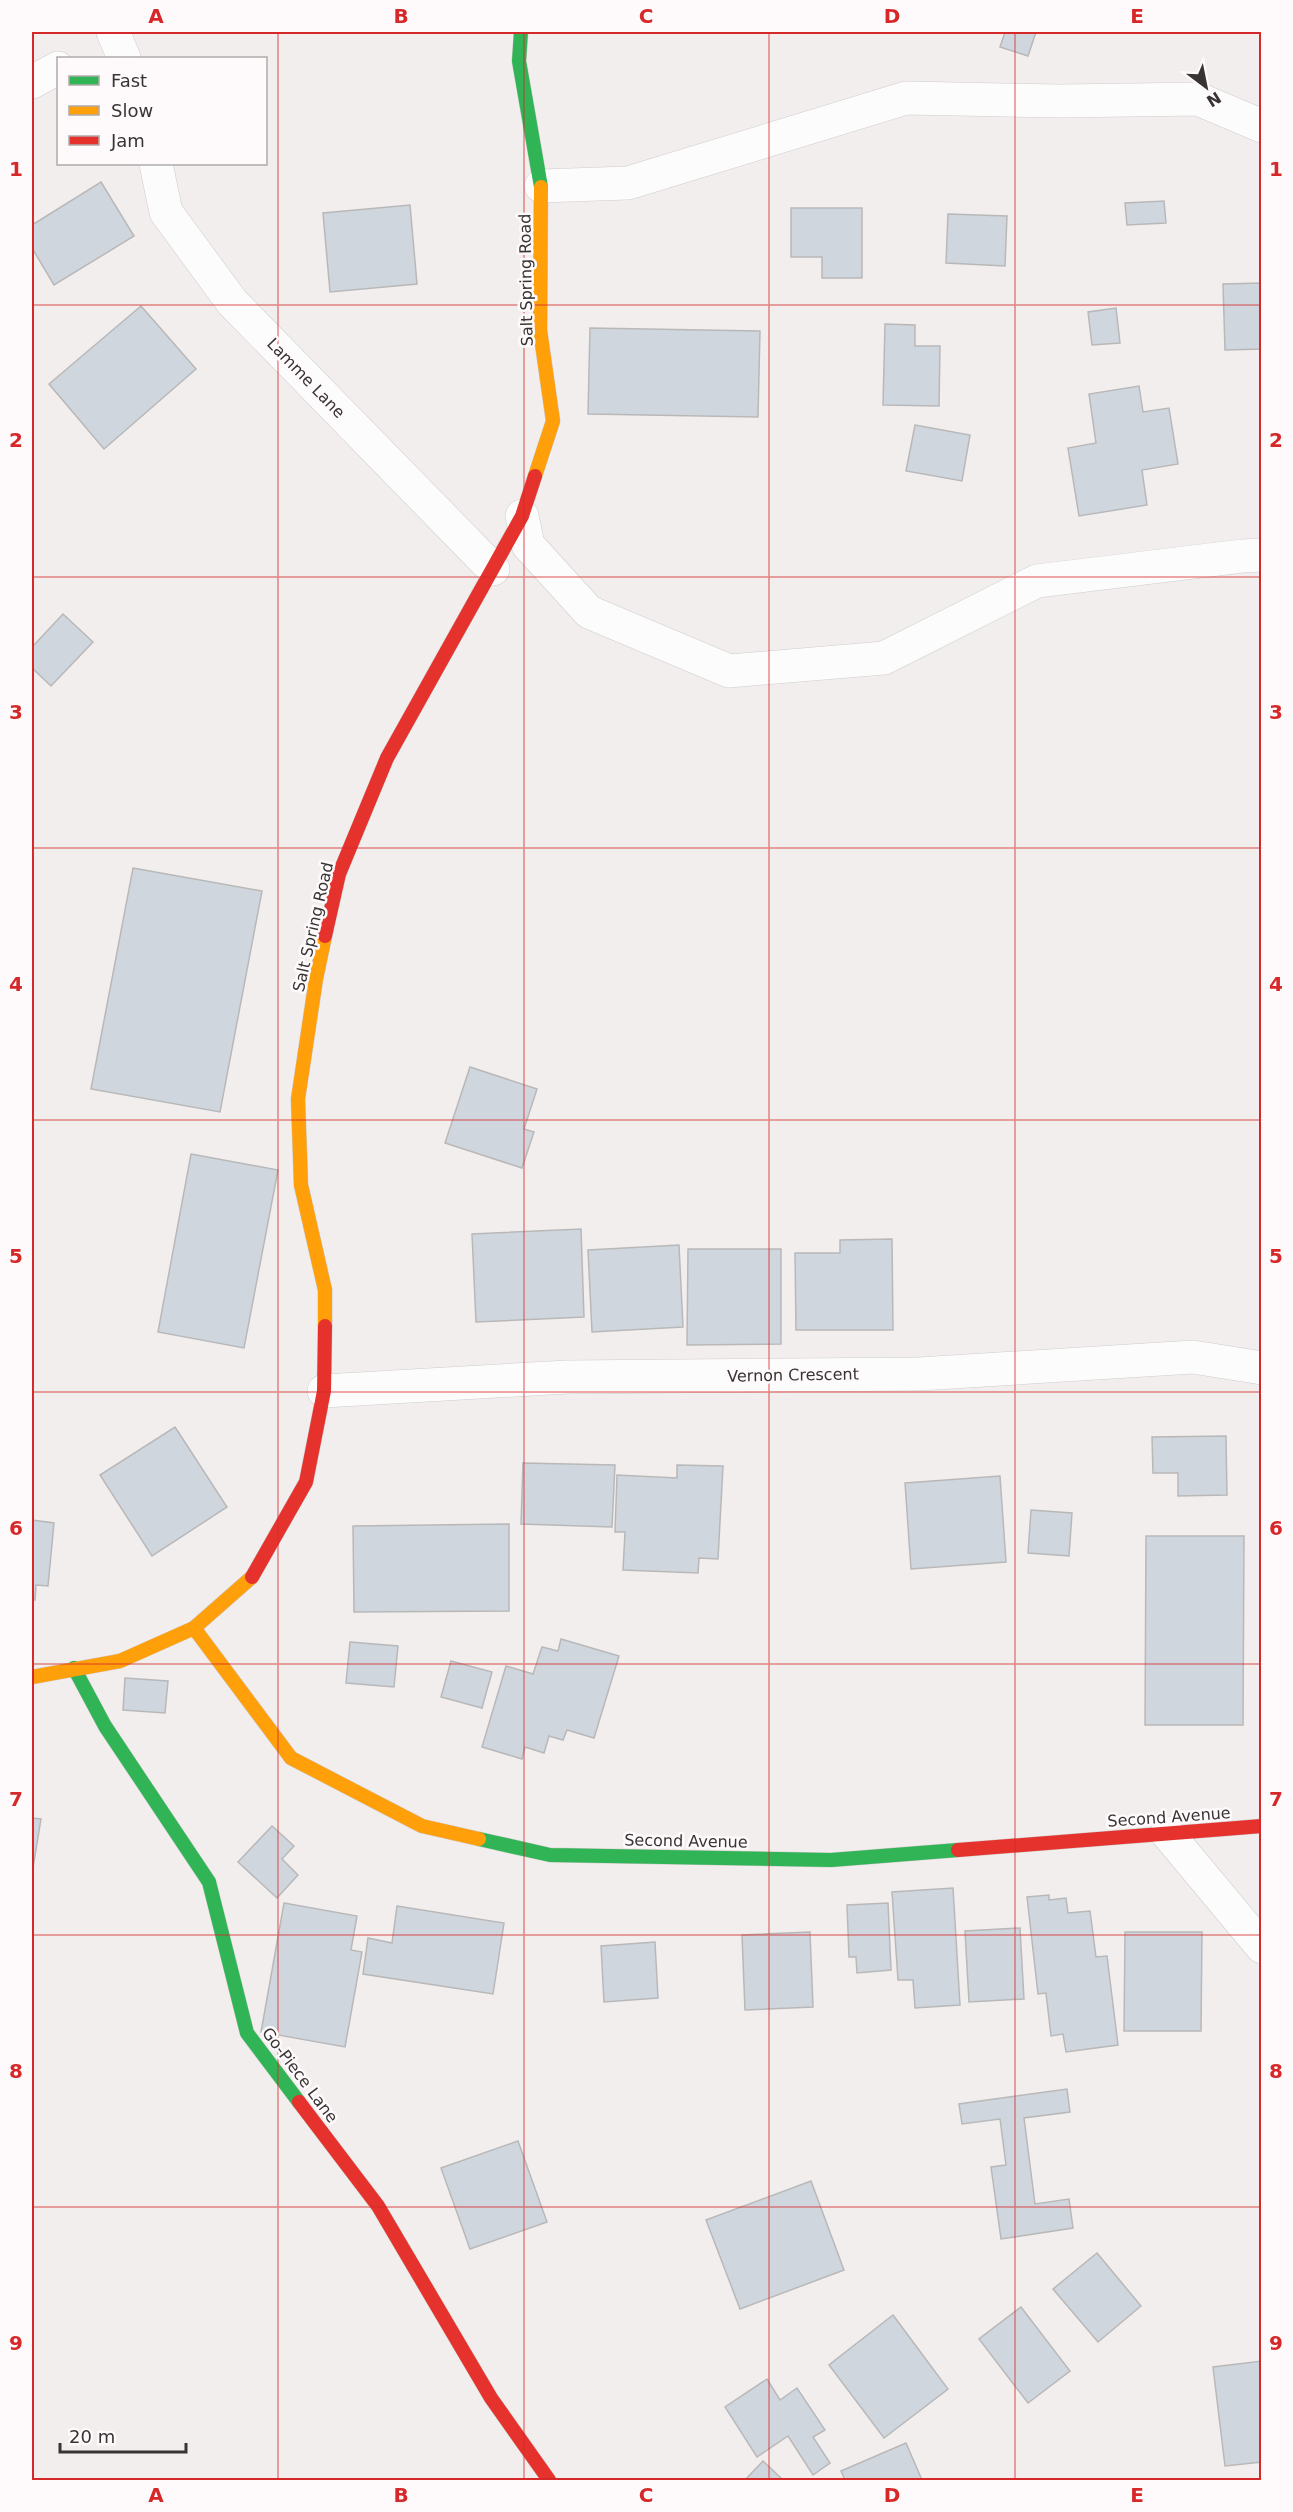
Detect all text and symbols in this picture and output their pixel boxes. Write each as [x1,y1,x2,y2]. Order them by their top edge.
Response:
text: A [148,4,164,28]
text: B [393,4,409,28]
text: C [639,4,653,28]
text: D [884,4,900,28]
text: E [1130,4,1144,28]
legend [57,57,267,165]
north arrow [1176,57,1236,117]
text: Fast [111,70,147,91]
text: N [1203,88,1224,111]
text: Slow [111,100,153,121]
text: Jam [110,130,145,151]
text: 1 [9,157,23,181]
text: 1 [1269,157,1283,181]
street label: Salt Spring Road [515,214,537,346]
street label: Lamme Lane [263,334,349,422]
text: 2 [9,428,23,452]
text: 2 [1269,428,1283,452]
text: 3 [9,700,23,724]
text: 3 [1269,700,1283,724]
street label: Salt Spring Road [289,860,337,994]
text: 4 [9,972,23,996]
text: 4 [1269,972,1283,996]
text: 5 [9,1244,23,1268]
text: 5 [1269,1244,1283,1268]
street label: Vernon Crescent [727,1364,859,1386]
text: 6 [9,1516,23,1540]
text: 6 [1269,1516,1283,1540]
text: 7 [9,1787,23,1811]
text: 7 [1269,1787,1283,1811]
street label: Second Avenue [1107,1803,1231,1831]
street label: Second Avenue [624,1830,748,1852]
street label: Go-Piece Lane [258,2024,342,2126]
text: 8 [9,2059,23,2083]
text: 8 [1269,2059,1283,2083]
text: 9 [9,2331,23,2355]
text: 9 [1269,2331,1283,2355]
scale bar [60,2416,186,2454]
text: 20 m [69,2426,115,2447]
text: A [148,2483,164,2507]
text: B [393,2483,409,2507]
text: C [639,2483,653,2507]
text: D [884,2483,900,2507]
text: E [1130,2483,1144,2507]

